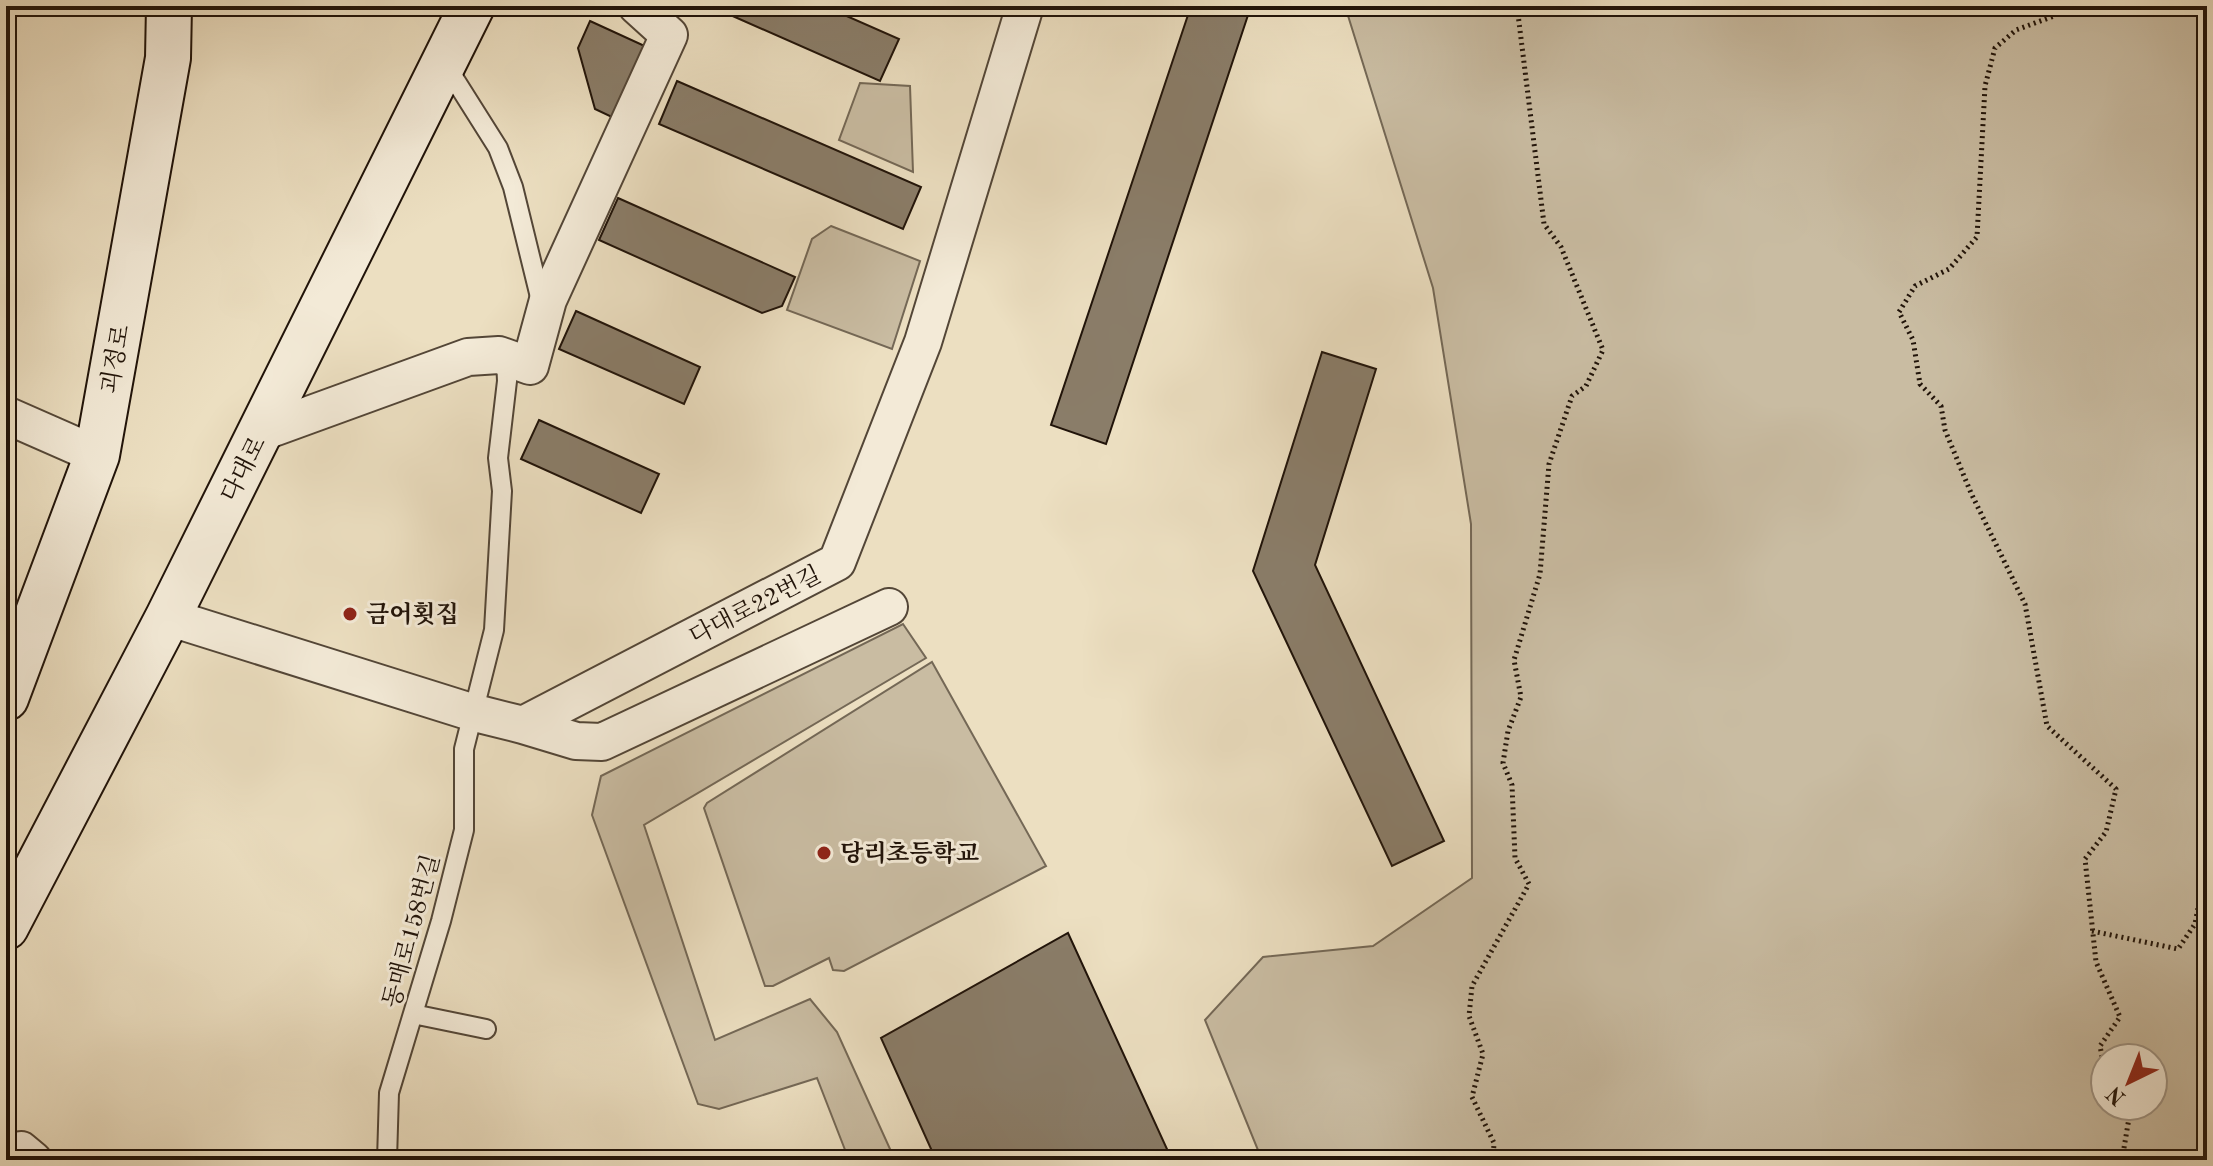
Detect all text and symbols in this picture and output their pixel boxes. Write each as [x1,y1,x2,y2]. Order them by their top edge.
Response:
street label: 괴정로 [97,323,135,396]
street label: 다대로 [217,433,271,506]
street label: 다대로22번길 [686,562,825,650]
place label: 금어횟집 [366,601,459,628]
marker: 금어횟집 [341,605,359,623]
place label: 당리초등학교 [840,840,979,867]
marker: 당리초등학교 [815,844,833,862]
street label: 동매로158번길 [379,852,445,1011]
north arrow [2089,1042,2169,1122]
text: N [2103,1081,2130,1109]

